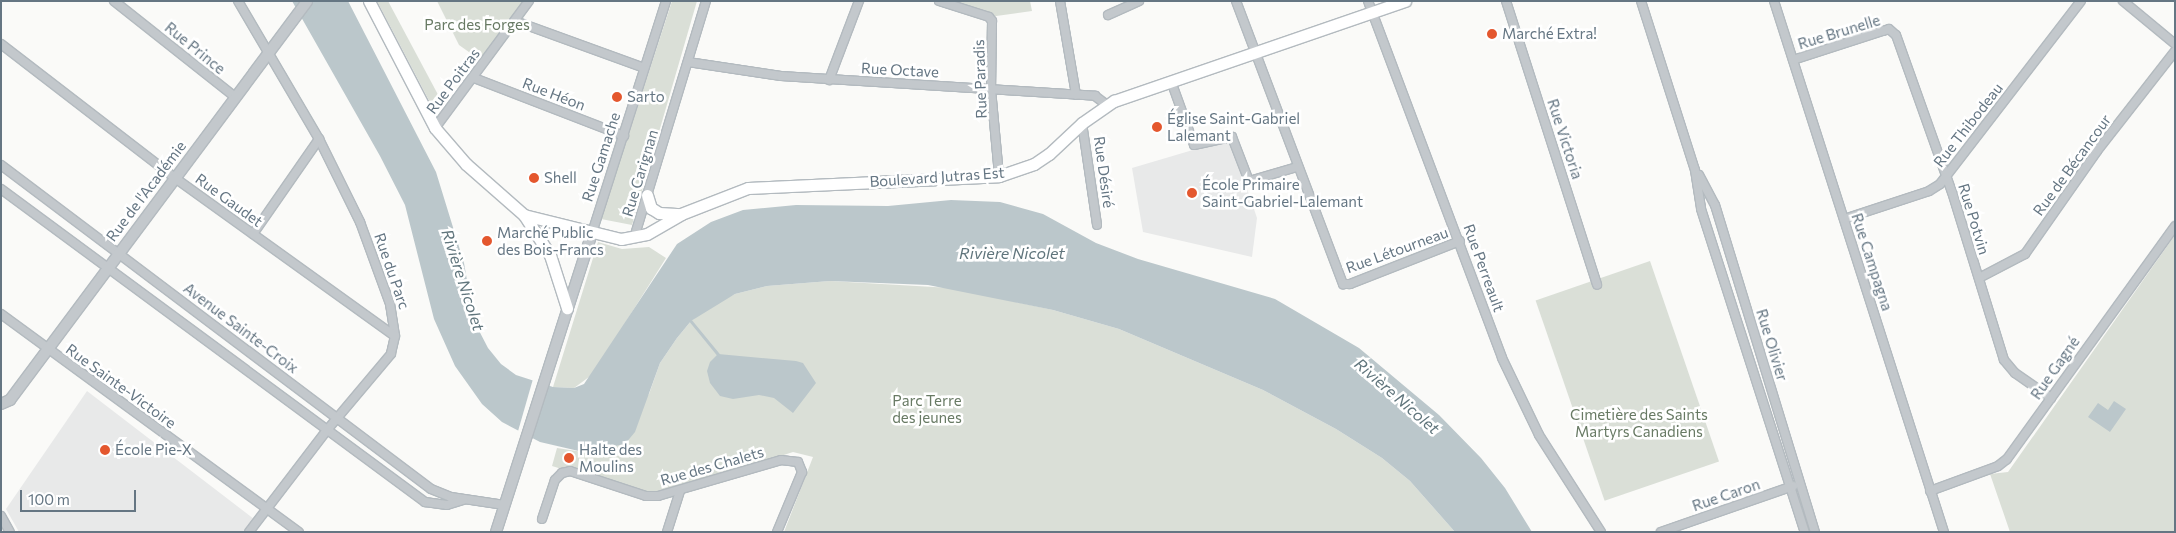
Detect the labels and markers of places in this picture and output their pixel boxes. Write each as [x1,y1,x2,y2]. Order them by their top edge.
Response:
place label: Marché Extra! [1502,25,1597,43]
marker: Marché Extra! [1486,28,1498,40]
place label: Sarto [627,88,665,106]
marker: Sarto [611,91,623,103]
place label: Église Saint-Gabriel Lalemant [1167,109,1300,144]
marker: Église Saint-Gabriel Lalemant [1151,121,1163,133]
place label: Shell [544,169,577,187]
marker: Shell [528,172,540,184]
place label: École Primaire Saint-Gabriel-Lalemant [1202,175,1363,210]
marker: École Primaire Saint-Gabriel-Lalemant [1186,187,1198,199]
place label: Marché Public des Bois-Francs [497,223,604,258]
marker: Marché Public des Bois-Francs [481,235,493,247]
place label: Halte des Moulins [579,440,642,475]
place label: École Pie-X [115,441,192,459]
marker: École Pie-X [99,444,111,456]
marker: Halte des Moulins [563,452,575,464]

